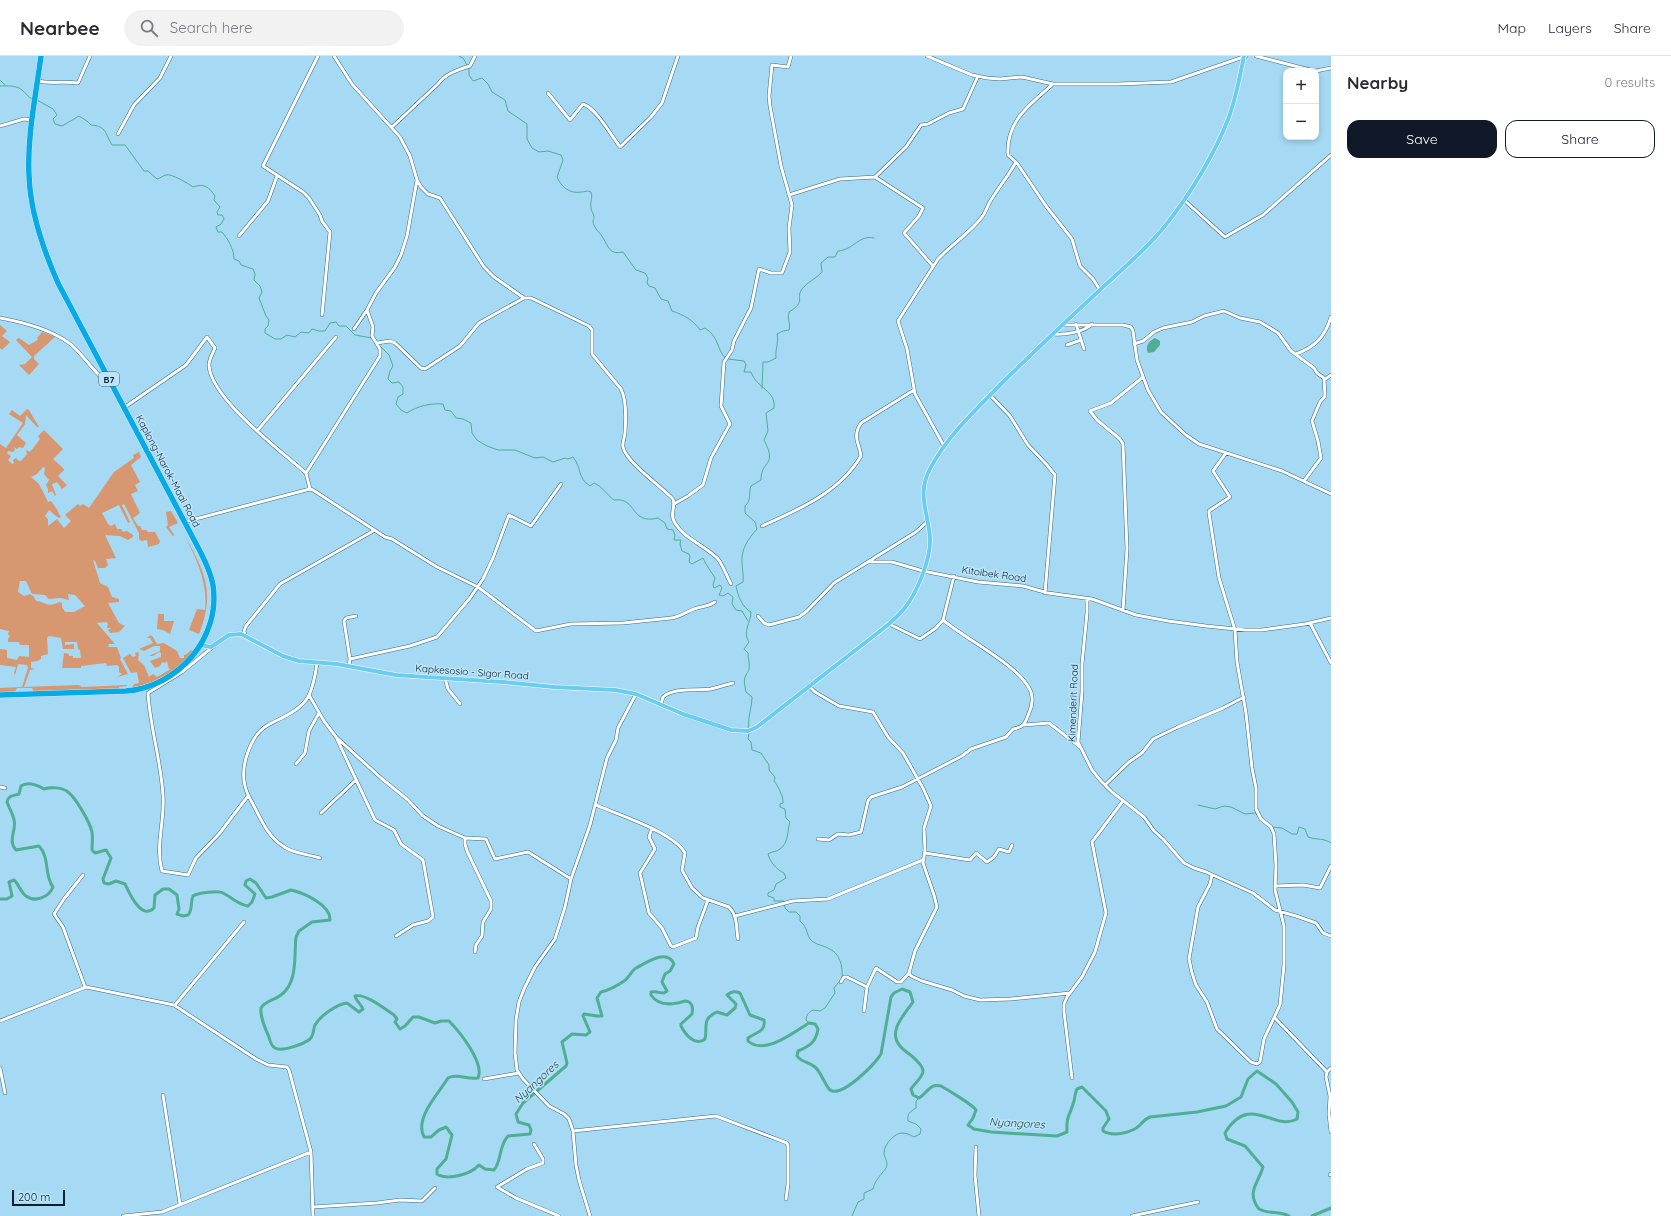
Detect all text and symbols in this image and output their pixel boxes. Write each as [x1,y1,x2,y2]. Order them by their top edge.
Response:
search box [124,10,404,46]
text: Nearbee [20,16,100,40]
icon: search [138,17,160,39]
text: Search here [170,18,253,37]
text: Map [1497,19,1526,37]
text: Layers [1548,19,1592,37]
text: Share [1614,19,1651,37]
map controls [1283,68,1319,140]
button: + [1283,68,1319,104]
text: Nearby [1347,72,1408,93]
text: 0 results [1604,74,1655,90]
button: − [1283,104,1319,140]
button: Save [1347,120,1497,158]
button: Share [1505,120,1655,158]
road number: B7 [99,372,119,386]
street label: Kaplong-Narok-Maai Road [133,413,203,529]
street label: Kitoibek Road [961,563,1027,585]
street label: Kapkesosio - Sigor Road [415,662,529,682]
street label: Kimenderit Road [1065,664,1081,742]
water label: Nyangores [511,1057,562,1106]
water label: Nyangores [989,1115,1046,1131]
scale bar [12,1188,65,1207]
text: 200 m [18,1190,50,1204]

